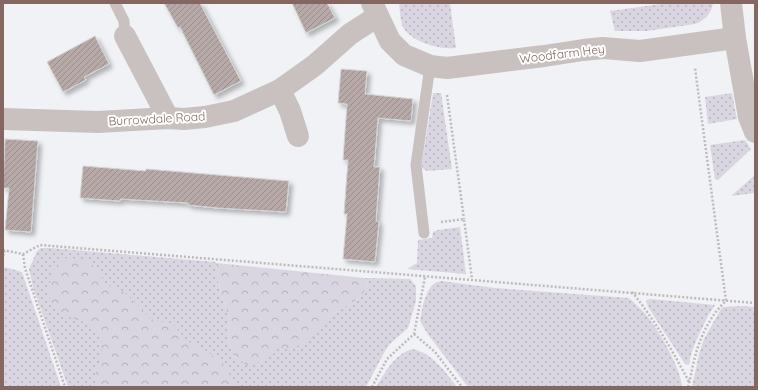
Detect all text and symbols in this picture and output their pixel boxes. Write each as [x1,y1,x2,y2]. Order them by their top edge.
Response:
street label: Woodfarm Hey [518,41,605,66]
street label: Burrowdale Road [108,108,206,129]

